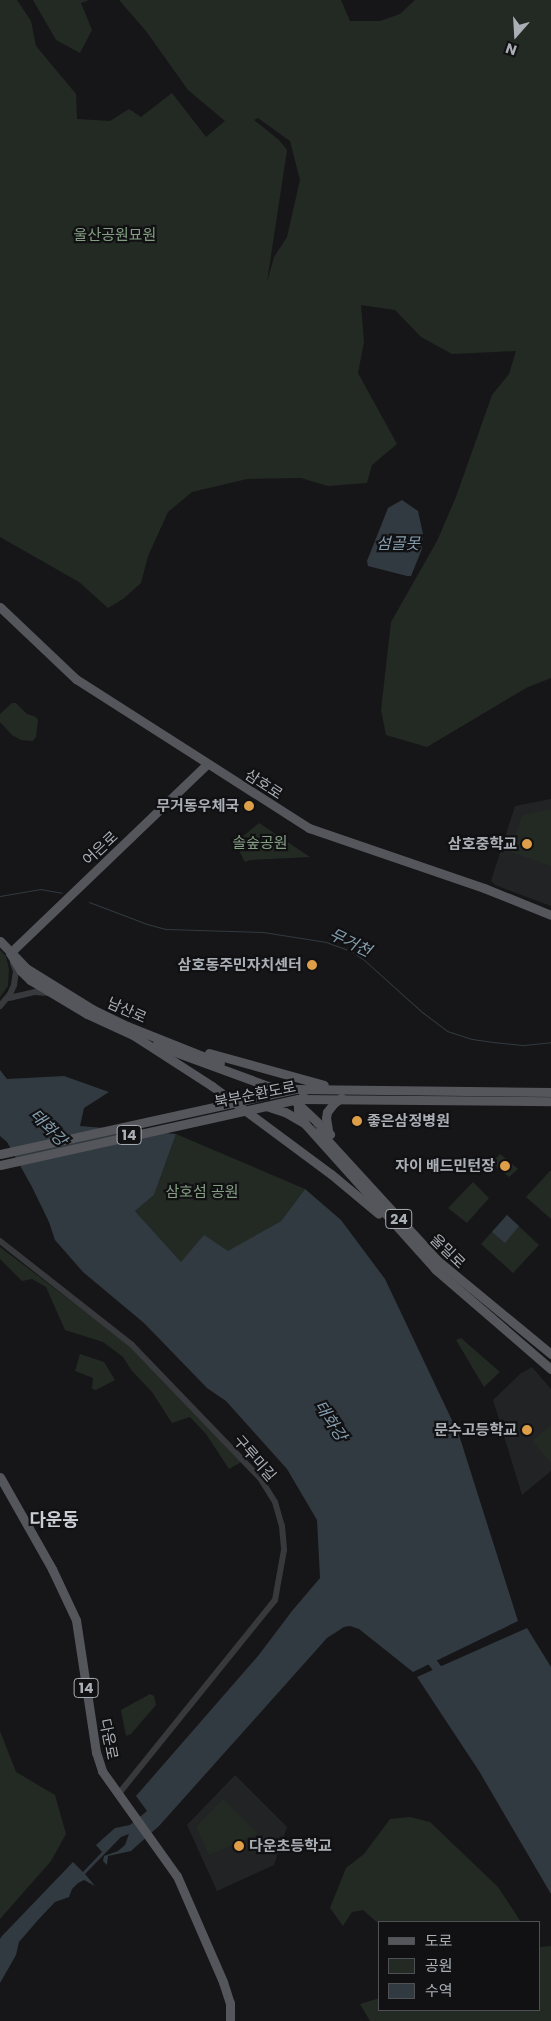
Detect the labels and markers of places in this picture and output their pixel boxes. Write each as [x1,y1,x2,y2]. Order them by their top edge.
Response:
place label: 무거동우체국 [156,797,239,815]
marker: 무거동우체국 [243,800,255,812]
place label: 삼호중학교 [448,835,517,853]
marker: 삼호중학교 [521,838,533,850]
place label: 삼호동주민자치센터 [178,956,302,974]
marker: 삼호동주민자치센터 [306,959,318,971]
place label: 좋은삼정병원 [367,1112,450,1130]
marker: 좋은삼정병원 [351,1115,363,1127]
place label: 자이 배드민턴장 [395,1157,495,1175]
marker: 자이 배드민턴장 [499,1160,511,1172]
place label: 문수고등학교 [434,1421,517,1439]
marker: 문수고등학교 [521,1424,533,1436]
place label: 다운초등학교 [249,1837,332,1855]
marker: 다운초등학교 [233,1840,245,1852]

